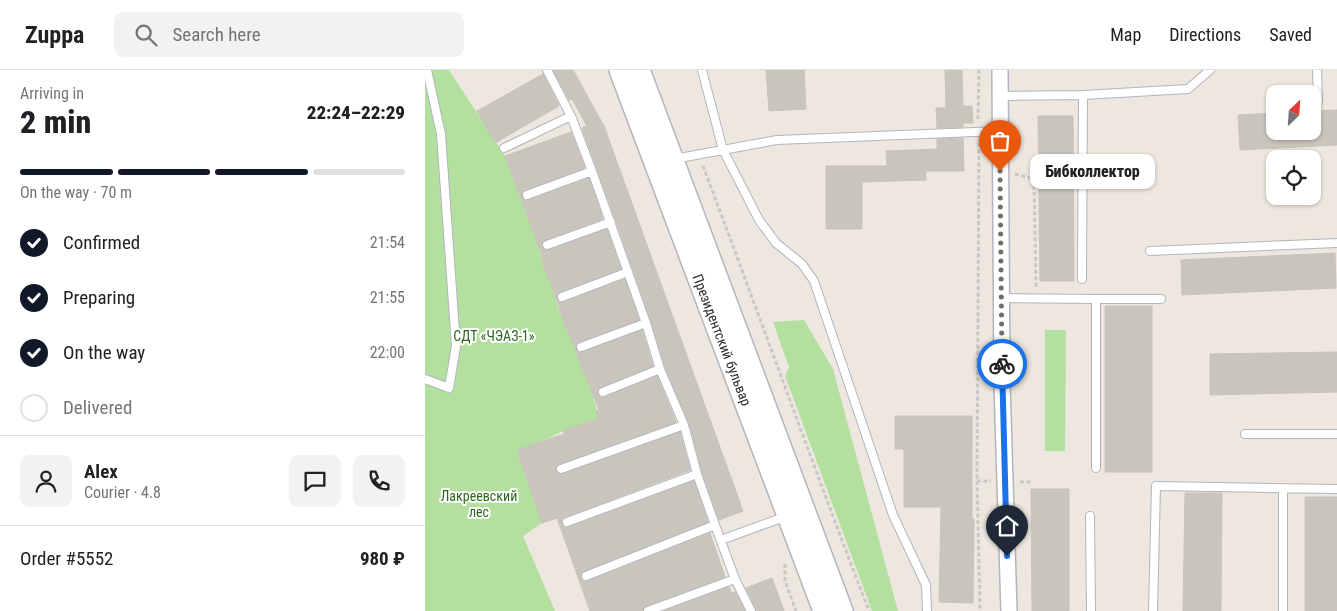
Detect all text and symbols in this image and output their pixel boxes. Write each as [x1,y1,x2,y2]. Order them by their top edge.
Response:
search box [114,12,464,57]
text: Zuppa [25,21,84,49]
icon: search [132,21,160,49]
text: Search here [172,23,261,46]
text: Map [1110,24,1141,45]
text: Directions [1169,24,1241,45]
text: Saved [1269,24,1312,45]
text: Arriving in [20,84,84,103]
north arrow [1266,85,1321,140]
map controls [1266,85,1321,205]
text: 22:24–22:29 [307,101,405,124]
text: 2 min [20,103,91,141]
pin [979,120,1021,171]
icon: bag [986,127,1014,155]
button: locate [1266,150,1321,205]
callout: Бибколлектор [1030,154,1155,188]
text: Бибколлектор [1045,162,1140,181]
text: On the way · 70 m [20,183,132,202]
icon: check [20,229,48,257]
text: Confirmed [63,231,140,254]
text: 21:54 [370,233,405,252]
street label: Президентский бульвар [690,272,755,408]
icon: check [20,284,48,312]
text: Preparing [63,286,135,309]
text: 21:55 [370,288,405,307]
park label: СДТ «ЧЭАЗ-1» [453,328,535,344]
icon: check [20,339,48,367]
courier [977,339,1027,389]
text: On the way [63,341,145,364]
text: 22:00 [370,343,405,362]
icon: bike [988,350,1016,378]
text: Delivered [63,396,132,419]
button: person [20,455,72,507]
button: chat [289,455,341,507]
button: phone [353,455,405,507]
text: Alex [84,460,118,483]
text: Courier · 4.8 [84,483,161,502]
park label: Лакреевский лес [441,488,517,520]
pin [986,505,1028,556]
icon: home [993,512,1021,540]
text: Order #5552 [20,547,113,570]
text: 980 ₽ [360,547,405,570]

